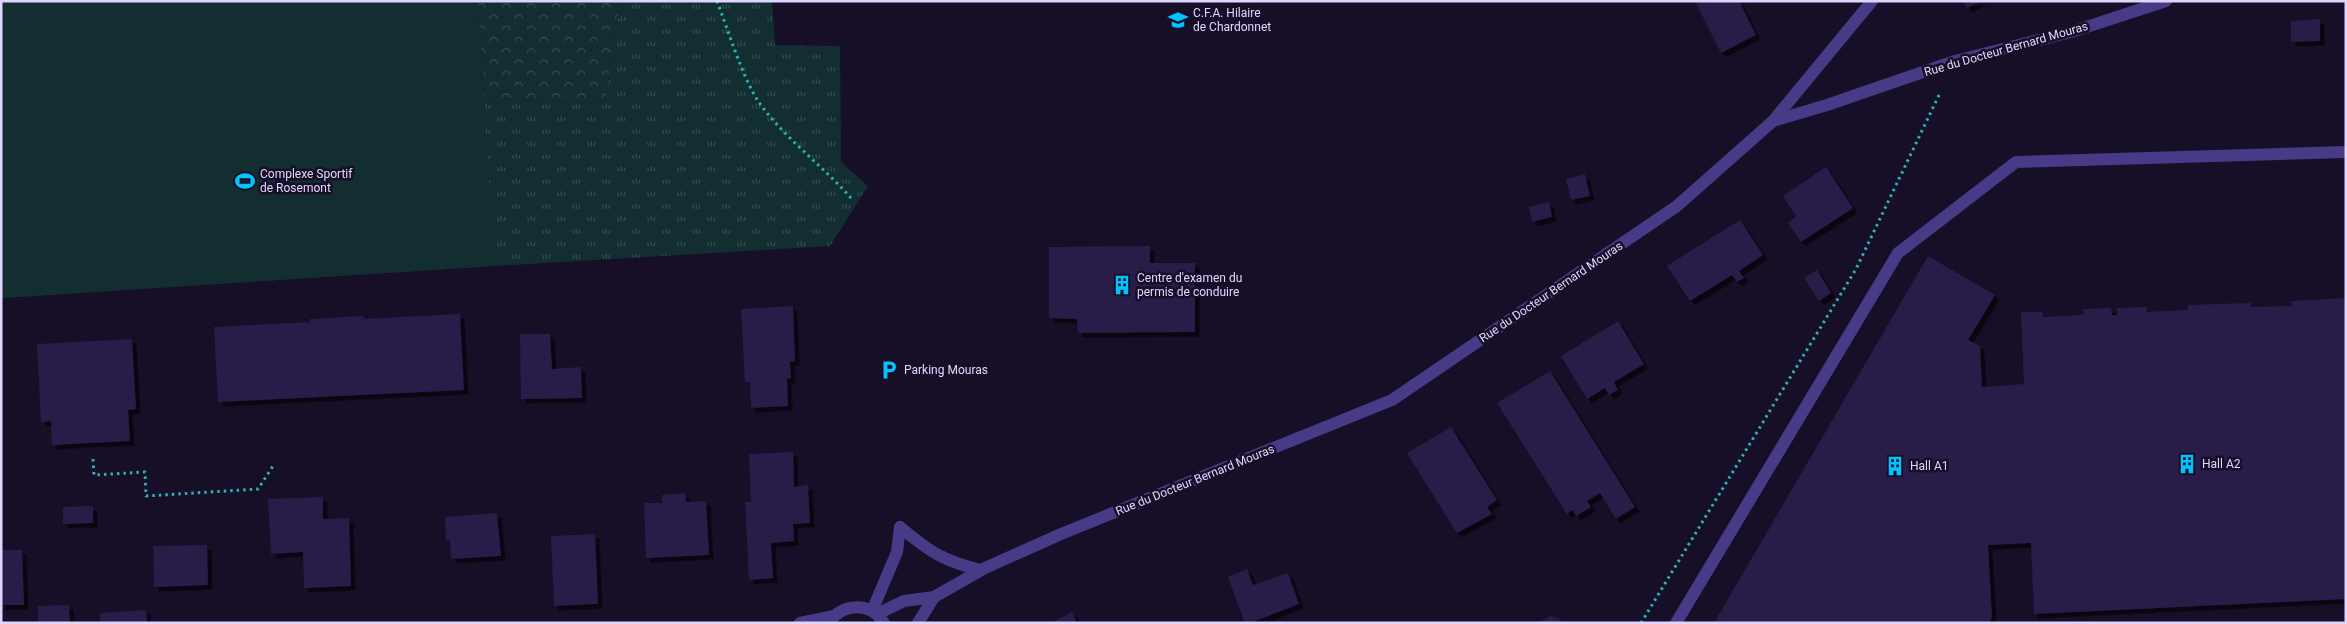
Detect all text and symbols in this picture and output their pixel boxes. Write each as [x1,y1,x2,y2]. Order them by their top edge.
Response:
place label: C.F.A. Hilaire de Chardonnet [1193,6,1271,34]
school or university icon: C.F.A. Hilaire de Chardonnet [1167,9,1189,31]
street label: Rue du Docteur Bernard Mouras [1922,19,2090,79]
place label: Complexe Sportif de Rosemont [260,167,353,195]
sports icon: Complexe Sportif de Rosemont [234,170,256,192]
street label: Rue du Docteur Bernard Mouras [1477,239,1625,345]
place label: Centre d'examen du permis de conduire [1137,271,1242,299]
building icon: Centre d'examen du permis de conduire [1111,274,1133,296]
parking icon: Parking Mouras [878,359,900,381]
place label: Parking Mouras [904,363,988,377]
street label: Rue du Docteur Bernard Mouras [1114,442,1276,518]
building icon: Hall A2 [2176,453,2198,475]
building icon: Hall A1 [1884,455,1906,477]
place label: Hall A2 [2202,457,2241,471]
place label: Hall A1 [1910,459,1948,473]

